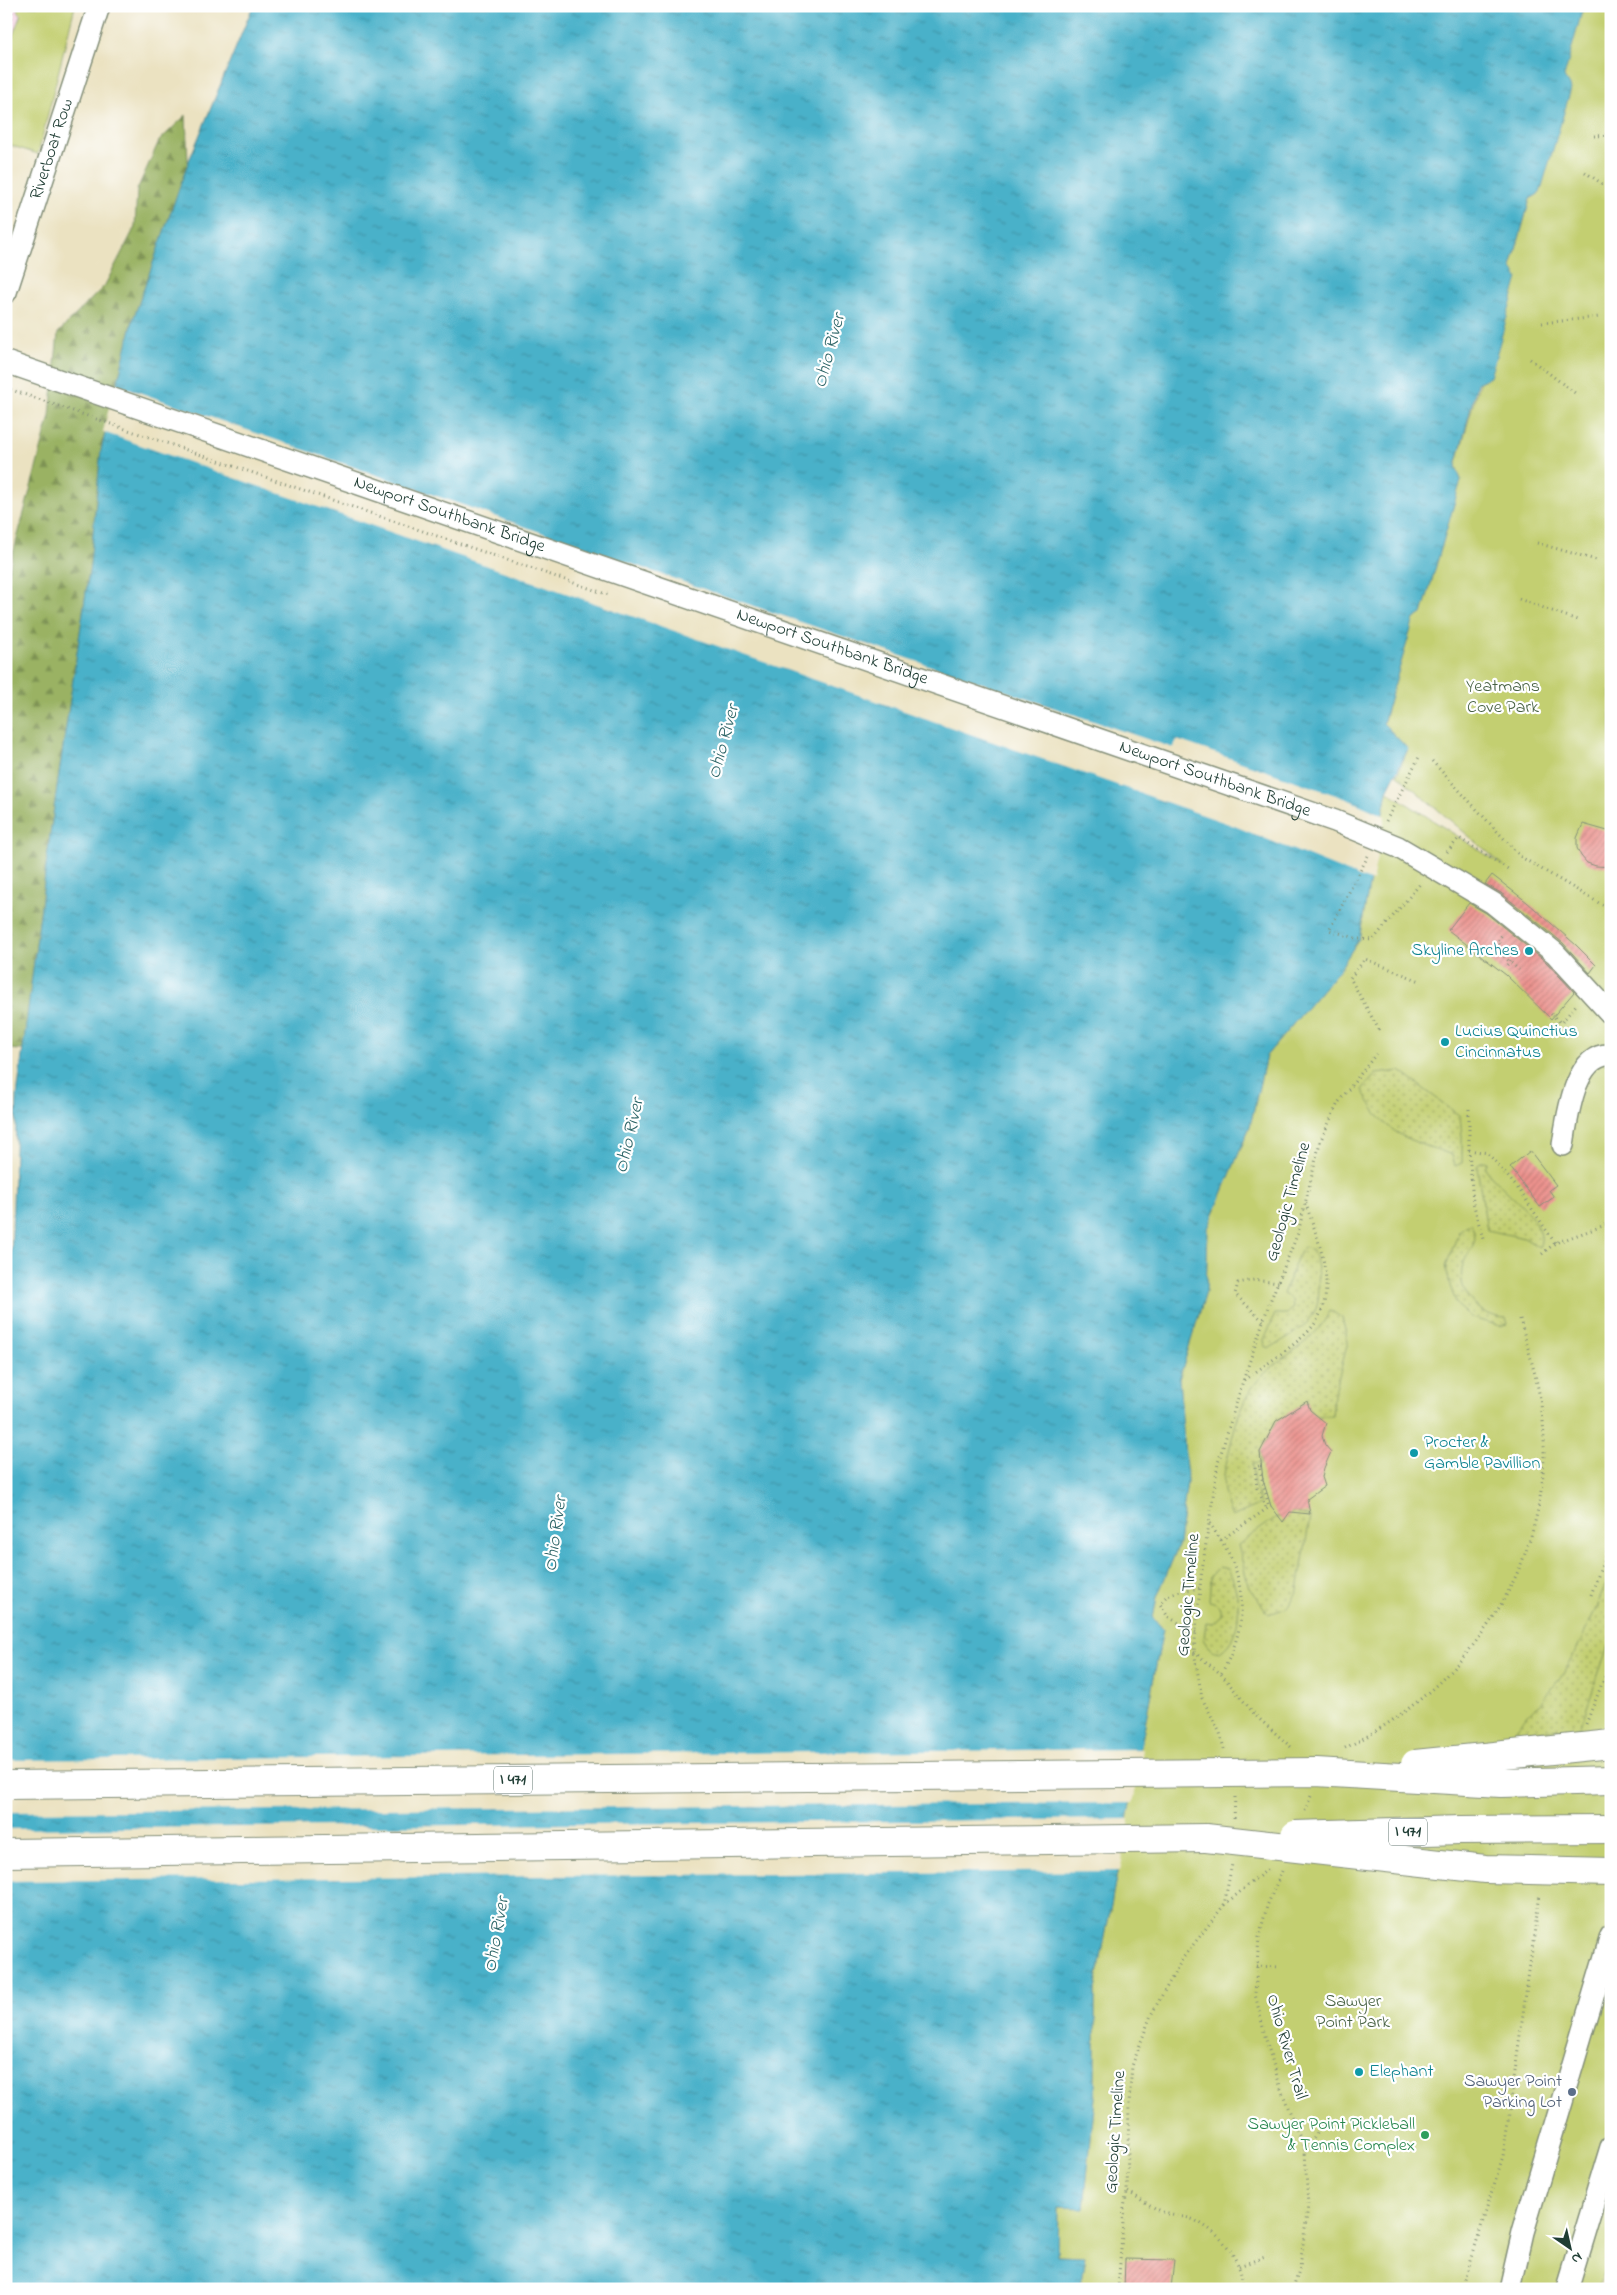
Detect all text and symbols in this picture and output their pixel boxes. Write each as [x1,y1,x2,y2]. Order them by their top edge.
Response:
street label: Riverboat Row [24,95,81,203]
water label: Ohio River [807,309,853,391]
street label: Newport Southbank Bridge [350,470,549,561]
street label: Newport Southbank Bridge [733,602,932,693]
park label: Yeatmans Cove Park [1466,674,1540,721]
water label: Ohio River [701,700,747,782]
street label: Newport Southbank Bridge [1116,734,1315,825]
place label: Skyline Arches [1411,938,1519,964]
marker: Skyline Arches [1523,945,1535,957]
place label: Lucius Quinctius Cincinnatus [1455,1019,1578,1066]
marker: Lucius Quinctius Cincinnatus [1439,1036,1451,1048]
water label: Ohio River [608,1094,652,1176]
street label: Geologic Timeline [1260,1138,1320,1265]
place label: Procter & Gamble Pavillion [1424,1430,1540,1477]
marker: Procter & Gamble Pavillion [1408,1447,1420,1459]
water label: Ohio River [537,1493,575,1573]
street label: Geologic Timeline [1171,1532,1208,1658]
road number: I 471 [494,1766,532,1794]
road number: I 471 [1389,1818,1427,1845]
water label: Ohio River [477,1893,517,1975]
park label: Sawyer Point Park [1316,1989,1390,2036]
street label: Ohio River Trail [1259,1991,1313,2103]
place label: Elephant [1369,2059,1433,2085]
marker: Elephant [1353,2066,1365,2078]
street label: Geologic Timeline [1099,2069,1134,2194]
place label: Sawyer Point Parking Lot [1464,2069,1562,2117]
marker: Sawyer Point Parking Lot [1566,2086,1578,2098]
place label: Sawyer Point Pickleball & Tennis Complex [1248,2112,1415,2159]
marker: Sawyer Point Pickleball & Tennis Complex [1419,2129,1431,2141]
north arrow [1544,2222,1594,2272]
text: N [1567,2246,1586,2269]

